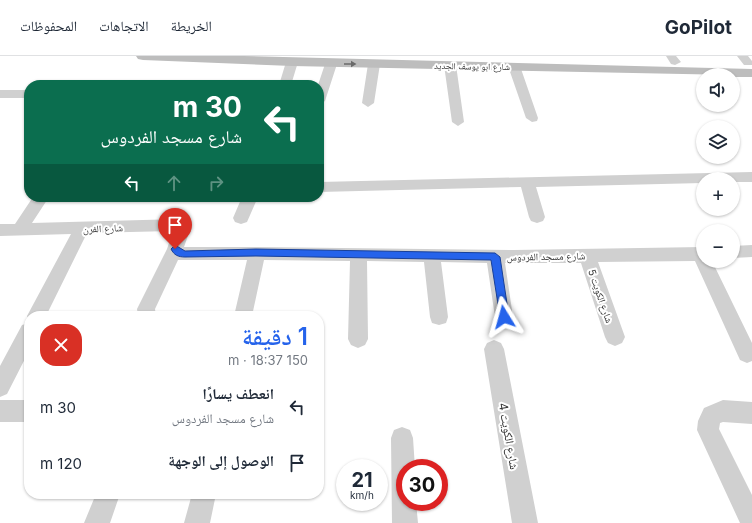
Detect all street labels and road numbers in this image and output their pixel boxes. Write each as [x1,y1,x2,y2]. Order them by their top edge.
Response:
street label: شارع ابو يوسف الجديد [434,60,510,73]
street label: شارع الفرن [83,221,124,236]
street label: شارع مسجد الفردوس [507,249,586,264]
street label: شارع الكويت 5 [585,268,616,325]
street label: شارع الكويت 4 [495,401,522,471]

